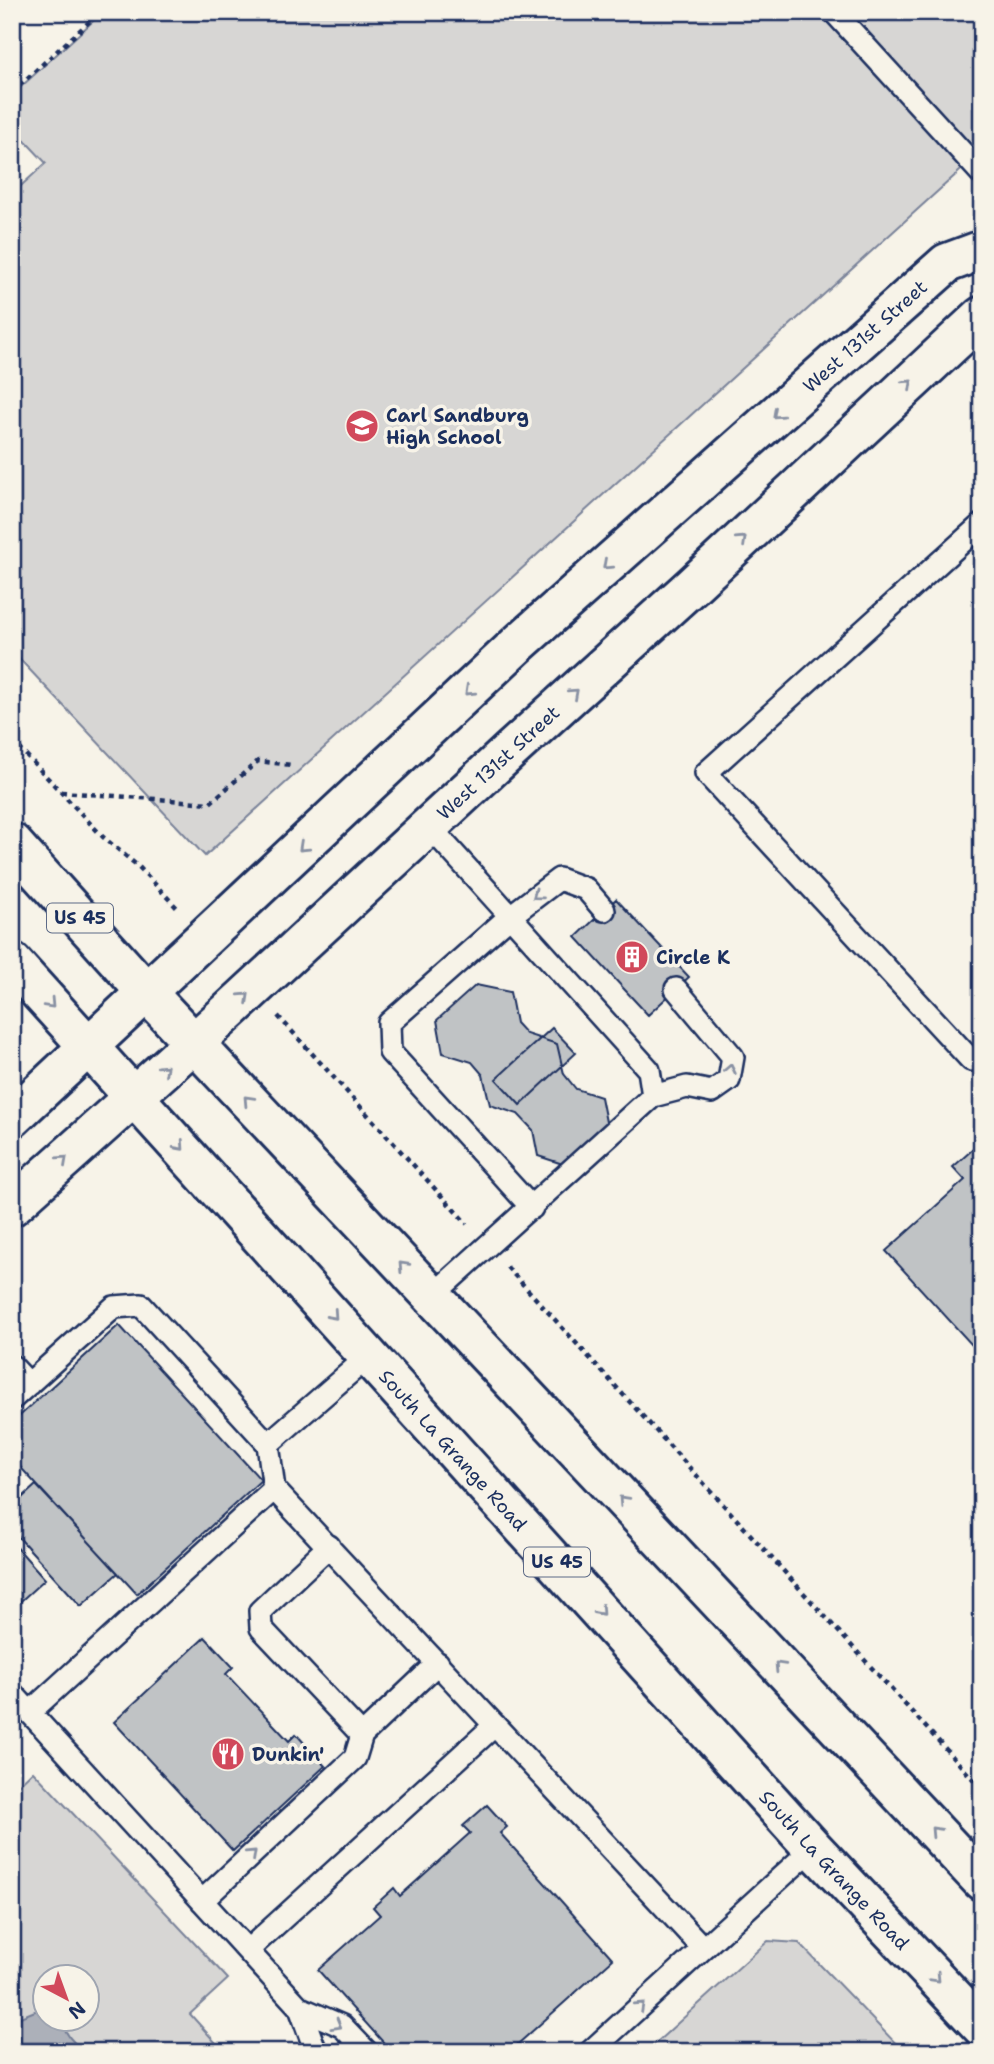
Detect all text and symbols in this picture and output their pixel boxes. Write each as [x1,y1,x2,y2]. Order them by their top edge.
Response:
street label: West 131st Street [798,275,932,398]
one-way arrow [900,380,913,393]
place label: Carl Sandburg High School [386,403,529,450]
one-way arrow [773,406,786,418]
school or university icon: Carl Sandburg High School [343,407,381,445]
one-way arrow [734,535,747,548]
one-way arrow [603,557,616,569]
one-way arrow [464,683,477,695]
one-way arrow [566,689,579,701]
street label: West 131st Street [432,700,565,825]
one-way arrow [298,838,311,851]
one-way arrow [532,887,545,900]
road number: US 45 [47,903,113,932]
building icon: Circle K [613,938,651,976]
place label: Circle K [656,945,730,970]
one-way arrow [237,993,250,1005]
one-way arrow [42,996,55,1009]
one-way arrow [722,1063,737,1075]
one-way arrow [156,1065,169,1077]
one-way arrow [243,1095,256,1108]
one-way arrow [172,1138,184,1151]
one-way arrow [55,1156,68,1169]
one-way arrow [399,1261,412,1274]
one-way arrow [325,1307,337,1320]
street label: South La Grange Road [373,1364,532,1537]
one-way arrow [619,1495,632,1508]
road number: US 45 [524,1548,590,1576]
one-way arrow [592,1603,604,1616]
one-way arrow [775,1661,788,1674]
restaurant icon: Dunkin' [209,1735,247,1773]
place label: Dunkin' [252,1742,324,1767]
street label: South La Grange Road [754,1785,915,1955]
one-way arrow [931,1826,943,1839]
one-way arrow [244,1849,257,1862]
north arrow [32,1962,102,2032]
one-way arrow [927,1970,940,1983]
text: N [63,1996,91,2025]
one-way arrow [632,2001,645,2014]
one-way arrow [329,2017,342,2030]

